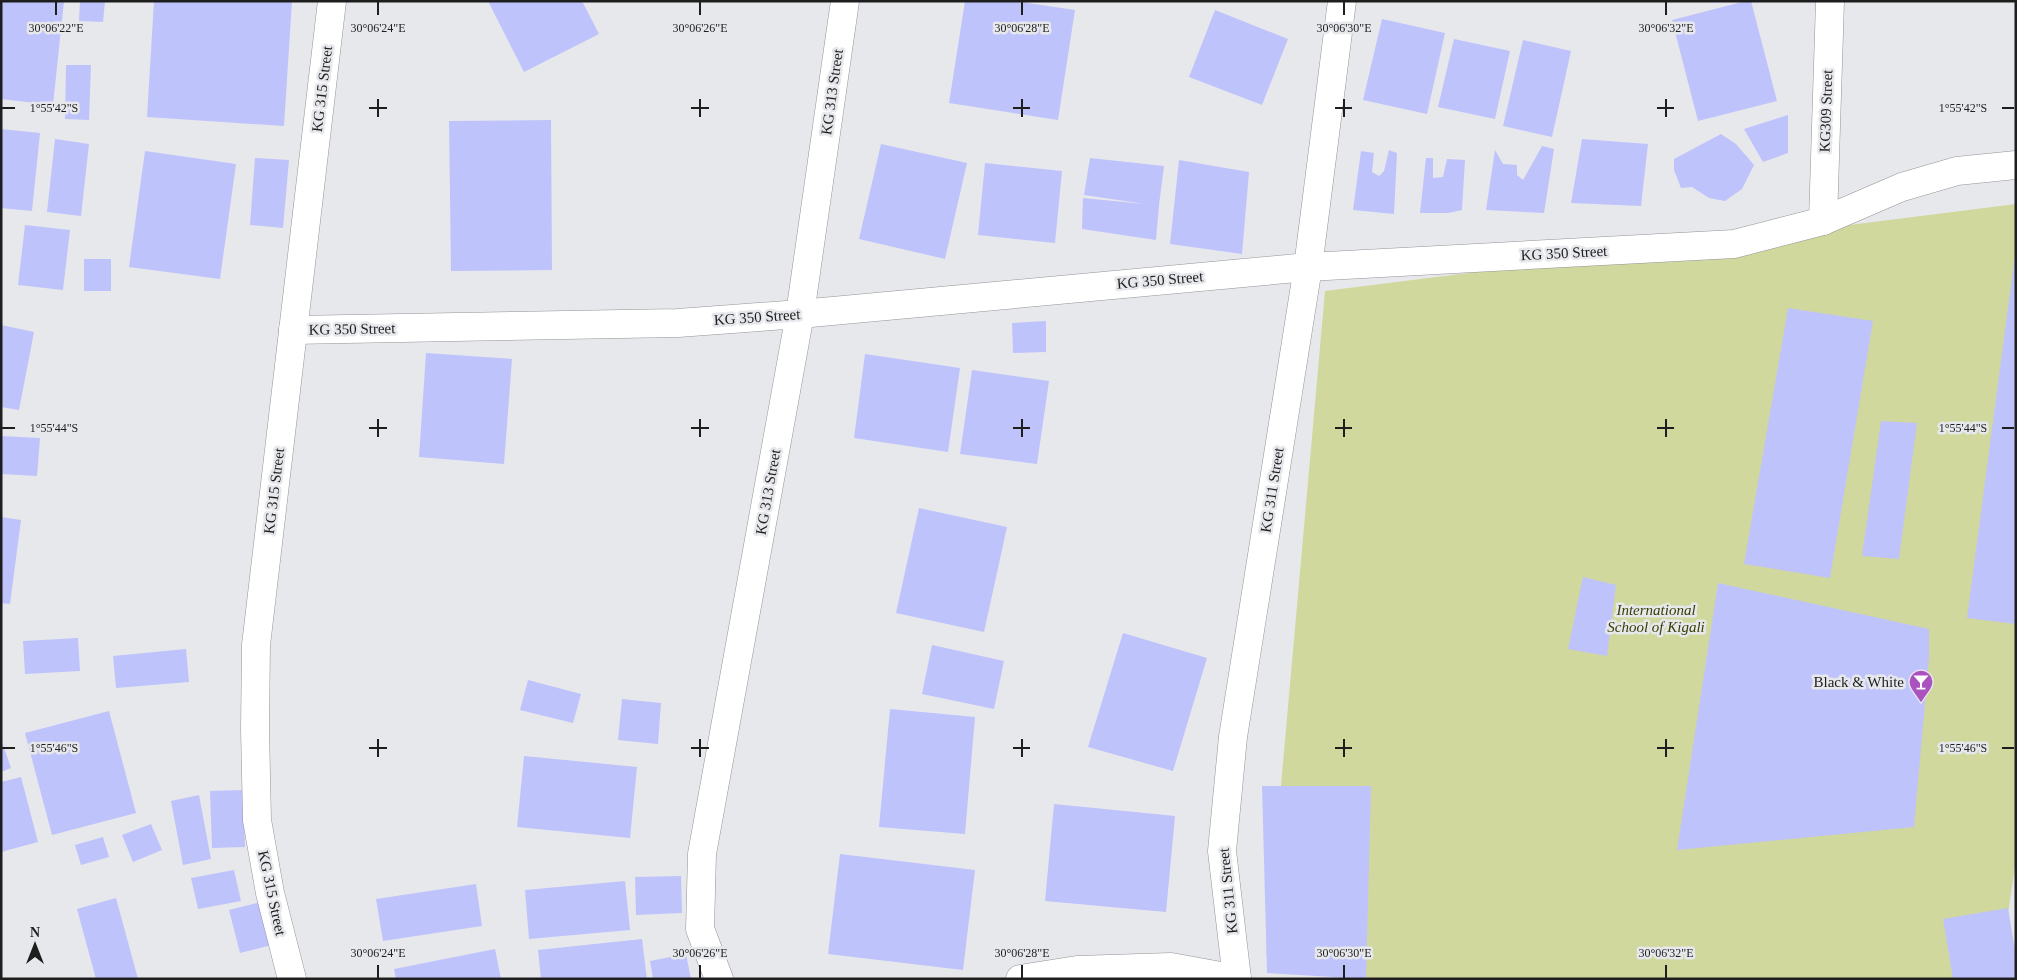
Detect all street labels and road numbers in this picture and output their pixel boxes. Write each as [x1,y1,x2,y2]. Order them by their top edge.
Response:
street label: KG 315 Street [309,44,335,133]
street label: KG 313 Street [818,47,846,136]
street label: KG309 Street [1817,68,1835,153]
street label: KG 350 Street [1520,243,1609,263]
street label: KG 350 Street [1116,268,1205,292]
street label: KG 350 Street [713,306,802,328]
street label: KG 350 Street [309,320,396,338]
street label: KG 311 Street [1257,445,1287,534]
street label: KG 315 Street [261,446,287,535]
street label: KG 313 Street [753,447,784,536]
street label: KG 311 Street [1215,847,1240,935]
street label: KG 315 Street [255,849,289,938]

